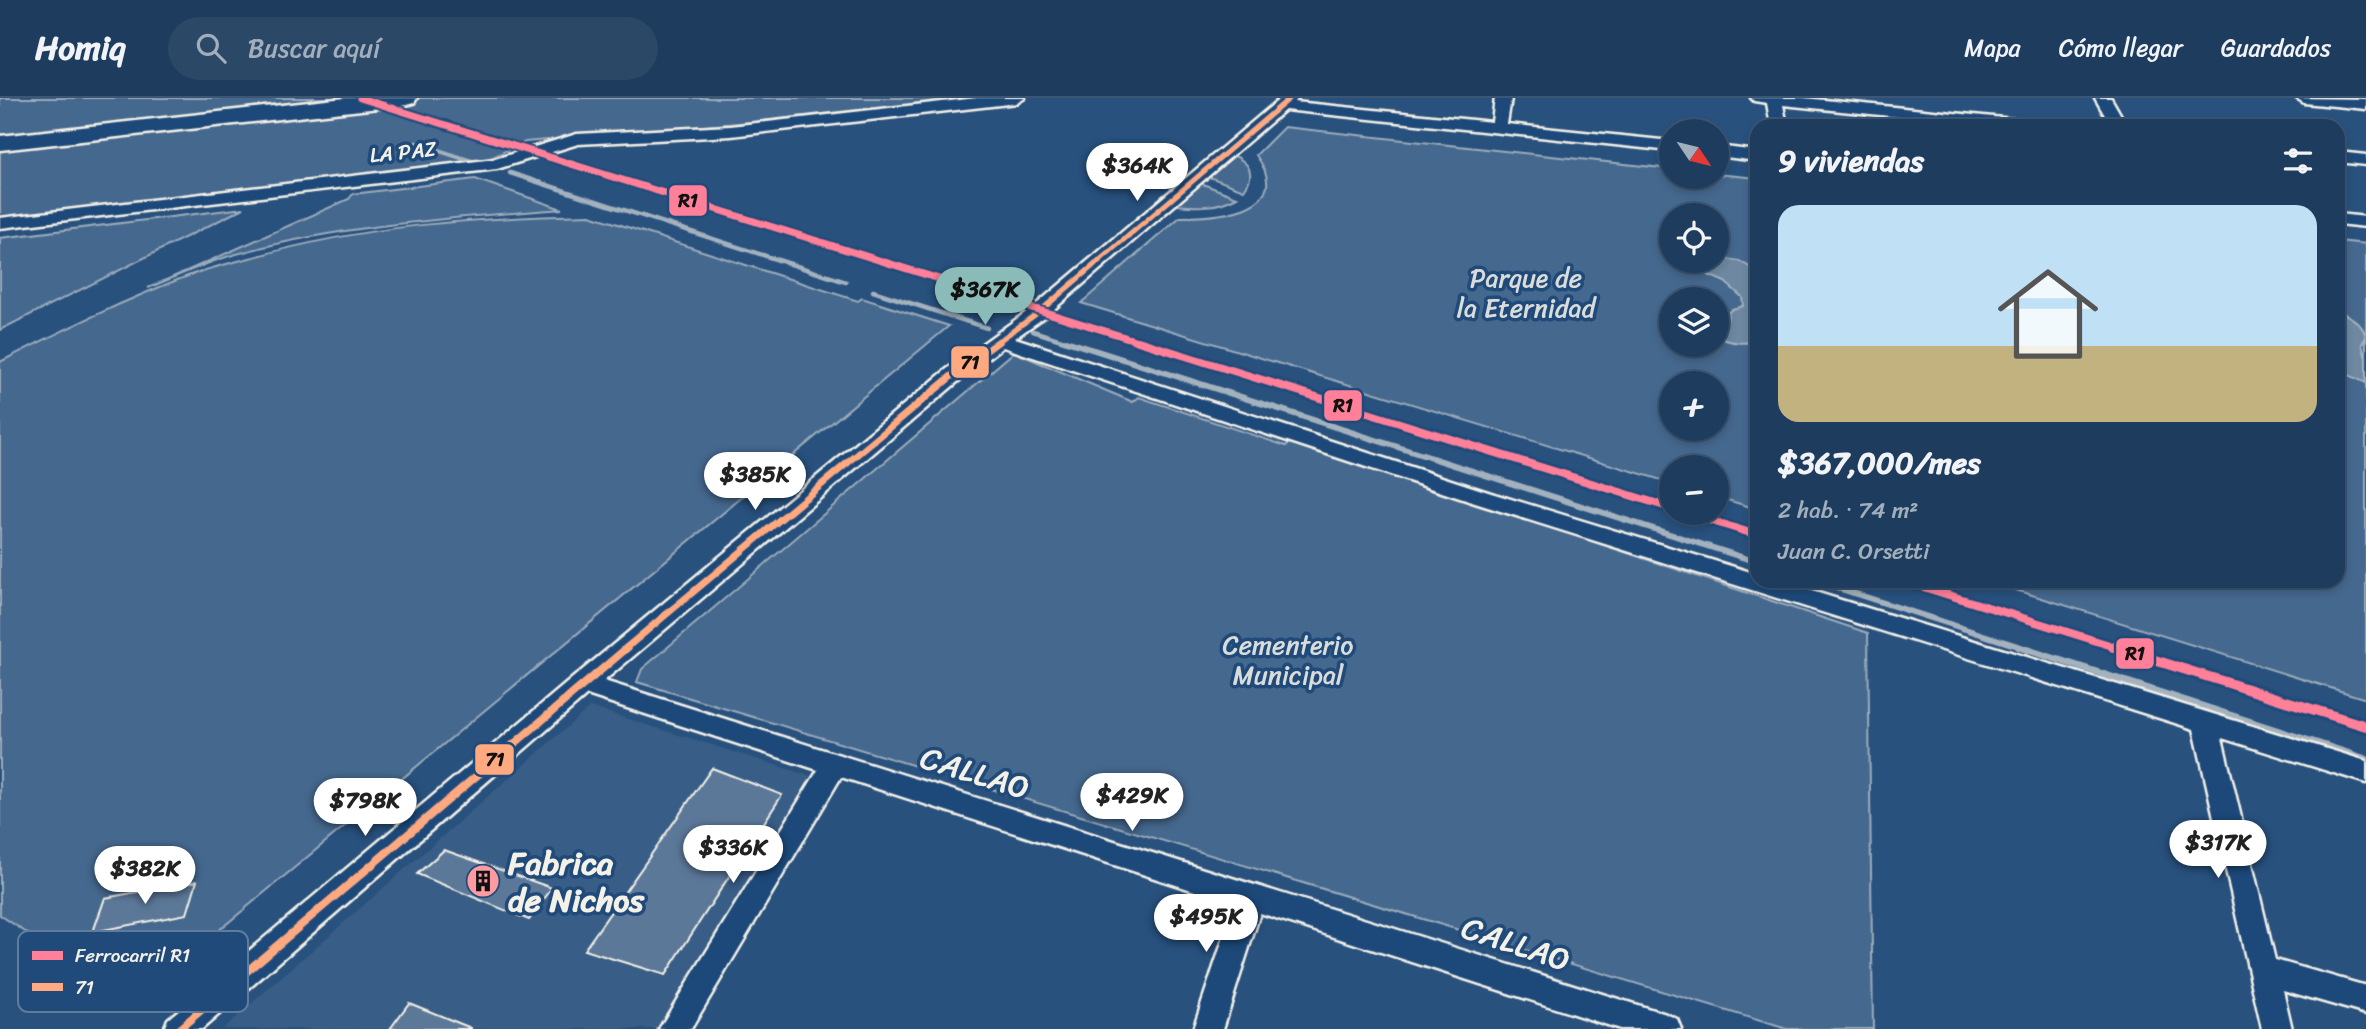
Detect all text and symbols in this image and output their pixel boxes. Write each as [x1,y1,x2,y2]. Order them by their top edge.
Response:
search box [168,17,658,80]
text: Homiq [35,19,126,77]
text: Buscar aquí [248,25,380,71]
text: Mapa [1964,27,2021,69]
text: Cómo llegar [2059,27,2183,69]
text: Guardados [2221,27,2331,69]
icon: search [192,29,230,67]
north arrow [1659,119,1729,189]
map controls [1659,119,1729,525]
street label: LA PAZ [368,130,438,174]
text: 9 viviendas [1778,134,1924,188]
icon: filters [2279,142,2317,180]
pin: $364K [1088,144,1186,203]
text: $364K [1102,145,1172,186]
line badge: R1 [668,184,708,217]
text: R1 [677,184,698,217]
button: locate [1659,203,1729,273]
icon: home [1985,251,2111,377]
park label: Parque de la Eternidad [1457,255,1598,331]
pin: $367K [936,268,1034,327]
text: $367K [951,269,1019,310]
button: layers [1659,287,1729,357]
line badge: 71 [950,345,990,379]
text: 71 [960,346,980,379]
button: + [1659,371,1729,441]
line badge: R1 [1323,389,1363,422]
text: R1 [1332,389,1353,422]
text: $367,000/mes [1778,436,1981,490]
pin: $385K [706,452,804,512]
text: $385K [720,454,790,495]
button: − [1659,455,1729,525]
text: 2 hab. · 74 m² [1778,490,1918,531]
text: Juan C. Orsetti [1778,531,1929,572]
park label: Cementerio Municipal [1223,622,1354,698]
line badge: R1 [2115,637,2155,670]
text: R1 [2124,637,2145,670]
street label: CALLAO [913,729,1037,817]
line badge: 71 [474,743,515,776]
text: 71 [485,743,505,776]
pin: $429K [1083,774,1181,833]
text: $429K [1096,775,1168,816]
pin: $798K [316,778,414,838]
text: $798K [330,780,400,821]
pin: $317K [2169,820,2267,880]
text: $317K [2185,822,2251,863]
pin: $336K [684,826,782,885]
text: $336K [699,827,767,868]
place label: Fabrica de Nichos [507,835,645,929]
pin: $382K [96,846,194,906]
text: $382K [110,848,180,889]
building icon: Fabrica de Nichos [464,862,502,900]
pin: $495K [1157,894,1255,954]
text: $495K [1170,896,1242,937]
street label: CALLAO [1454,900,1578,988]
legend [18,931,248,1012]
text: Ferrocarril R1 [75,939,190,972]
text: 71 [75,971,94,1004]

